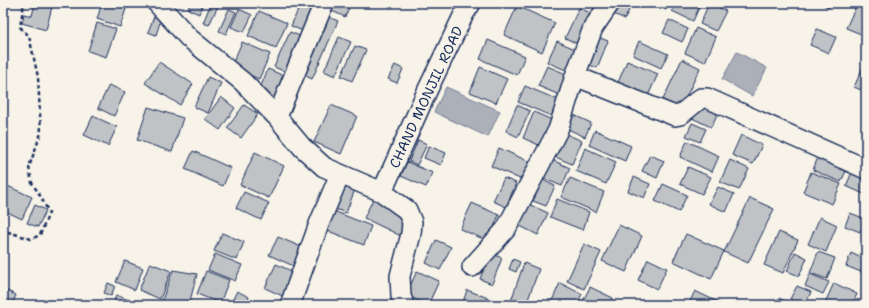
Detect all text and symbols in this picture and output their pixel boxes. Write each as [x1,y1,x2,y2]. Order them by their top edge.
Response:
street label: CHAND MONJIL ROAD [385,23,467,171]

